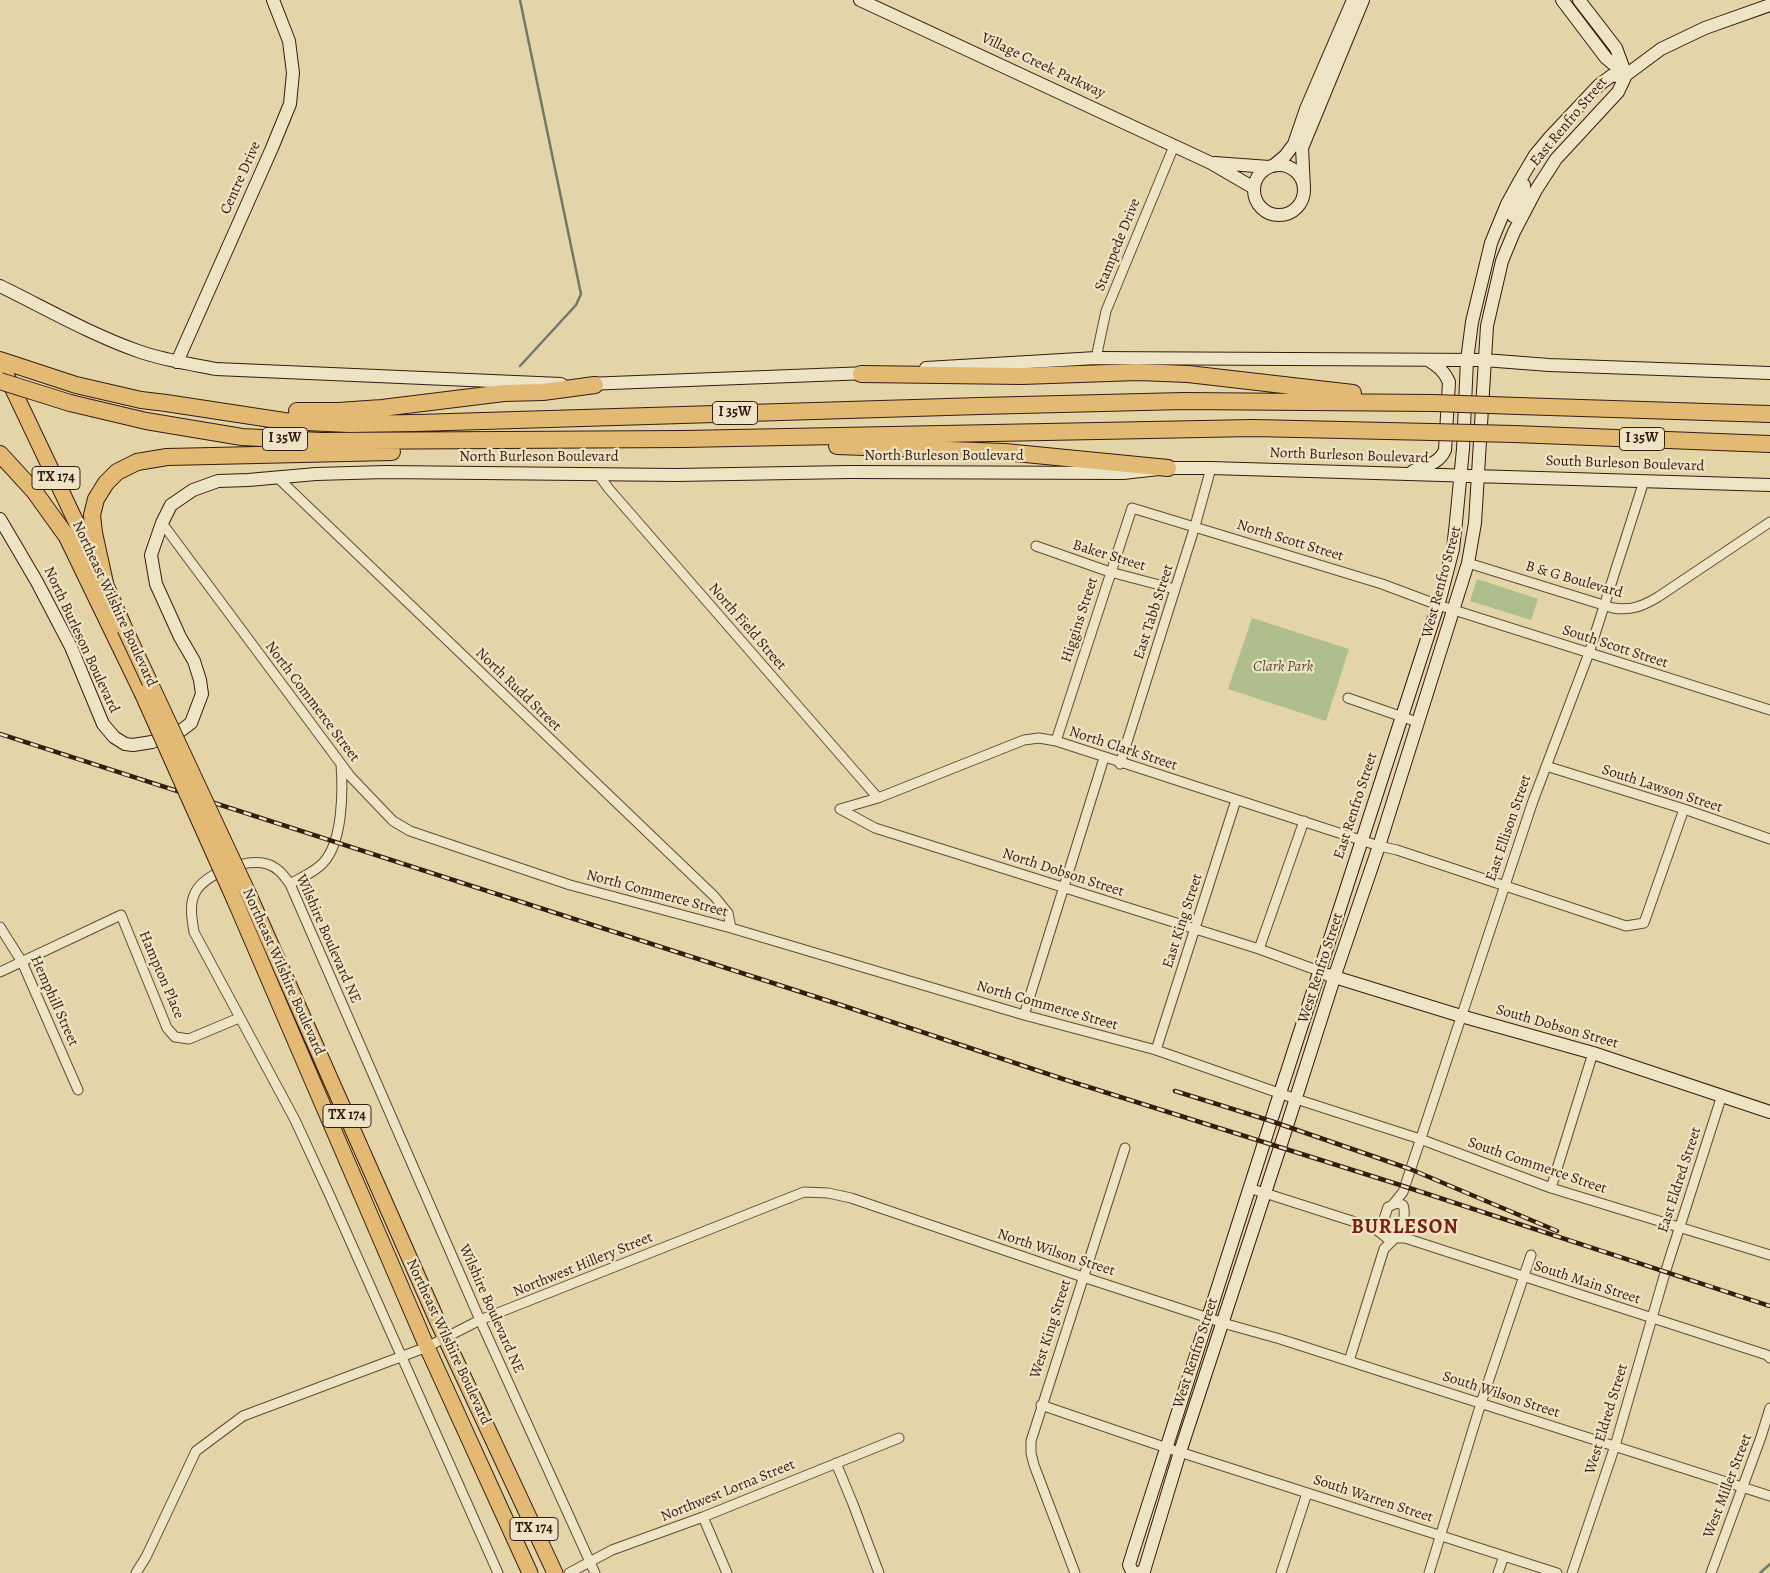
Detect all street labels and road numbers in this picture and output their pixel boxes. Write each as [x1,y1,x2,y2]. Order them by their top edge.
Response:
street label: Village Creek Parkway [978,29,1108,103]
street label: East Renfro Street [1526,74,1612,170]
street label: Centre Drive [217,139,265,217]
street label: Stampede Drive [1091,196,1145,294]
road number: I 35W [712,402,758,424]
road number: I 35W [262,428,308,450]
road number: I 35W [1620,428,1664,450]
street label: North Burleson Boulevard [1269,444,1429,468]
street label: North Burleson Boulevard [864,447,1024,465]
street label: North Burleson Boulevard [459,448,619,466]
street label: South Burleson Boulevard [1545,452,1705,476]
road number: TX 174 [32,466,80,489]
street label: North Scott Street [1234,516,1346,566]
street label: Northeast Wilshire Boulevard [68,518,160,690]
street label: West Renfro Street [1418,524,1466,640]
street label: Baker Street [1070,536,1148,576]
street label: B & G Boulevard [1523,558,1625,602]
street label: East Tabb Street [1130,562,1178,662]
street label: North Burleson Boulevard [39,564,123,716]
street label: Higgins Street [1058,575,1102,665]
street label: North Field Street [704,580,790,674]
street label: South Scott Street [1560,621,1670,673]
street label: North Commerce Street [261,638,363,766]
street label: North Rudd Street [471,644,565,736]
street label: North Clark Street [1067,723,1179,775]
street label: East Renfro Street [1330,750,1382,862]
street label: South Lawson Street [1599,761,1725,817]
street label: East Ellison Street [1482,772,1536,884]
street label: North Dobson Street [1000,845,1126,901]
street label: North Commerce Street [584,866,730,922]
street label: East King Street [1159,871,1207,971]
street label: Wilshire Boulevard NE [291,872,365,1006]
street label: Northeast Wilshire Boulevard [238,886,328,1058]
street label: West Renfro Street [1295,911,1347,1025]
street label: Hampton Place [134,928,188,1022]
street label: Hemphill Street [26,953,82,1049]
street label: North Commerce Street [974,977,1120,1035]
street label: South Dobson Street [1494,1001,1620,1053]
road number: TX 174 [323,1104,371,1128]
street label: East Eldred Street [1654,1125,1706,1235]
street label: South Commerce Street [1465,1134,1609,1198]
street label: North Wilson Street [995,1226,1117,1280]
street label: Northwest Hillery Street [510,1229,656,1301]
street label: Wilshire Boulevard NE [454,1242,528,1376]
street label: Northeast Wilshire Boulevard [402,1256,494,1428]
street label: South Main Street [1531,1257,1643,1309]
street label: West King Street [1027,1277,1075,1381]
street label: West Renfro Street [1170,1296,1222,1410]
street label: West Eldred Street [1582,1362,1632,1476]
street label: South Wilson Street [1440,1368,1562,1422]
street label: West Miller Street [1700,1431,1756,1541]
street label: Northwest Lorna Street [658,1456,798,1526]
street label: South Warren Street [1311,1471,1435,1527]
road number: TX 174 [510,1518,558,1540]

